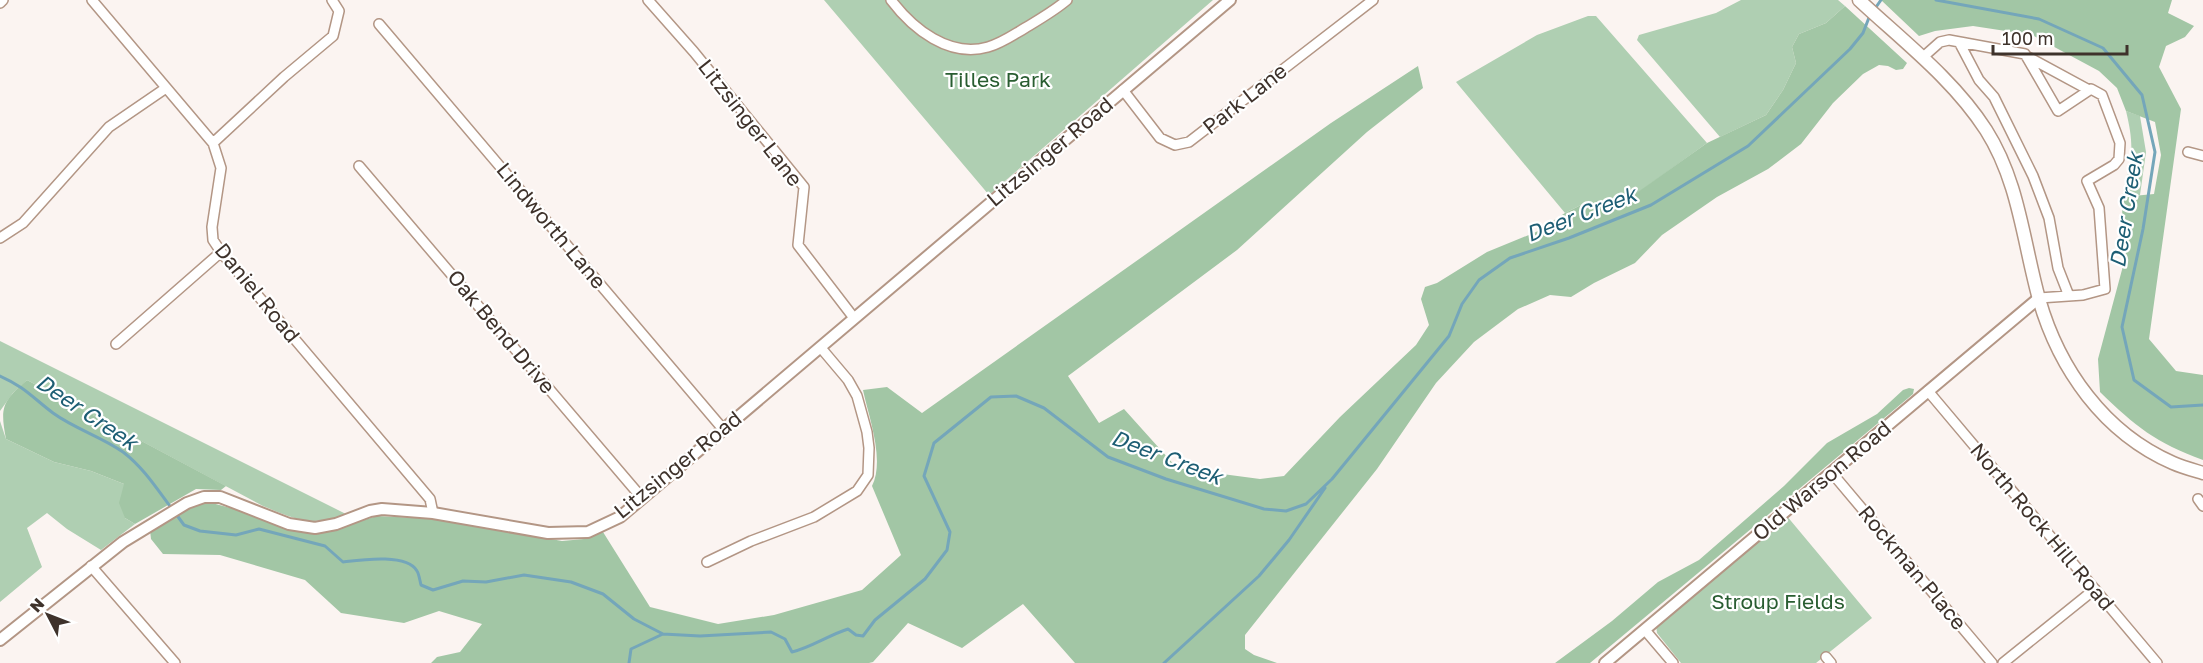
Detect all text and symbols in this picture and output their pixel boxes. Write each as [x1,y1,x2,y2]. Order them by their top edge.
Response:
scale bar [1993,18,2126,56]
text: 100 m [2002,27,2053,49]
street label: Litzsinger Lane [693,54,809,191]
street label: Park Lane [1197,57,1292,139]
park label: Tilles Park [945,66,1051,92]
street label: Litzsinger Road [981,91,1118,212]
water label: Deer Creek [2103,148,2148,269]
street label: Lindworth Lane [491,157,612,294]
water label: Deer Creek [1522,179,1642,247]
street label: Daniel Road [210,237,306,347]
street label: Oak Bend Drive [442,264,561,399]
water label: Deer Creek [32,368,145,457]
street label: Litzsinger Road [608,405,746,524]
street label: Old Warson Road [1747,415,1896,546]
water label: Deer Creek [1108,423,1229,491]
street label: North Rock Hill Road [1965,437,2120,615]
street label: Rockman Place [1853,500,1972,635]
north arrow [18,585,78,645]
park label: Stroup Fields [1711,588,1845,614]
text: N [25,594,48,616]

